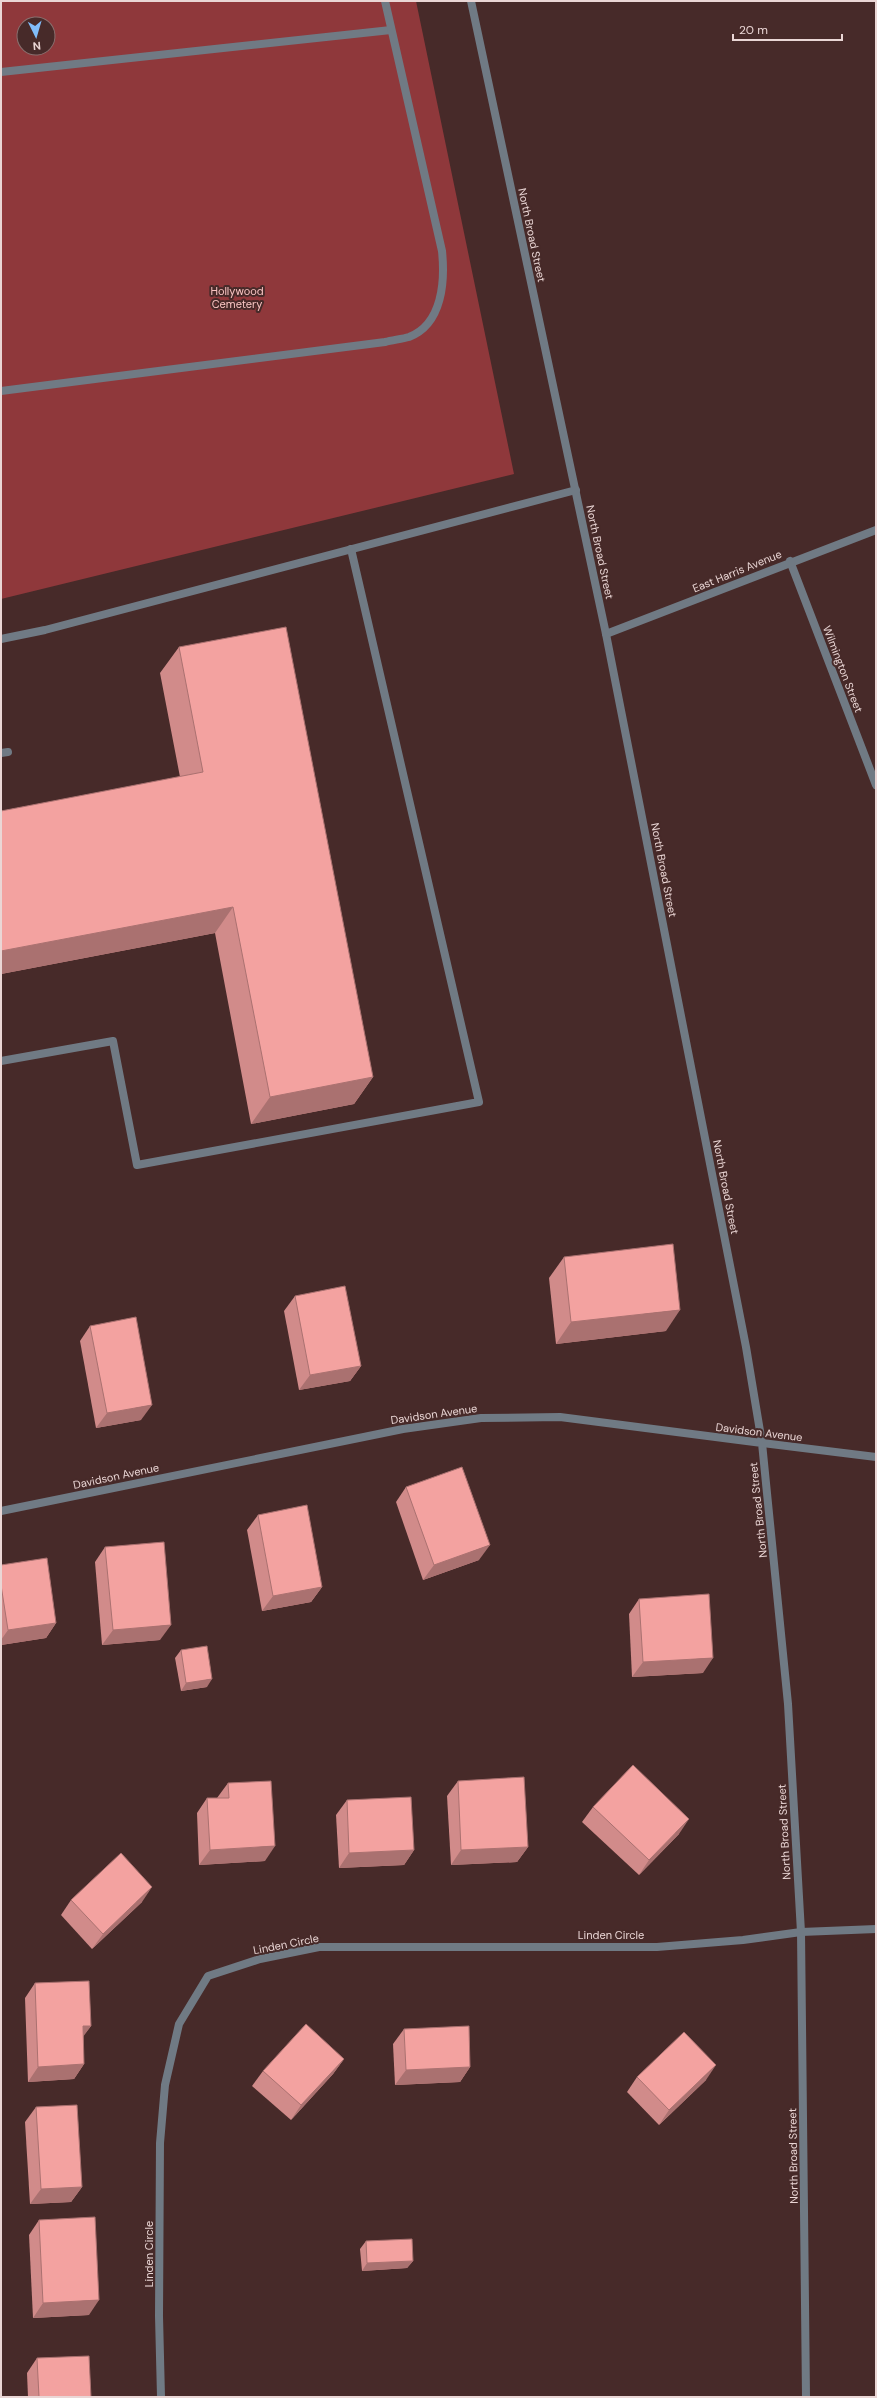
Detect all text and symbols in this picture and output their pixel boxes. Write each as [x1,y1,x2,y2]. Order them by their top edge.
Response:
north arrow [16,16,56,56]
scale bar [733,16,842,42]
text: 20 m [739,22,768,38]
text: N [32,39,41,53]
street label: North Broad Street [515,187,549,283]
park label: Hollywood Cemetery [210,284,264,311]
street label: North Broad Street [583,504,617,600]
street label: East Harris Avenue [690,547,784,595]
street label: Wilmington Street [820,624,866,714]
street label: North Broad Street [648,822,680,918]
street label: North Broad Street [710,1139,742,1235]
street label: Davidson Avenue [390,1401,478,1427]
street label: Davidson Avenue [715,1420,803,1444]
street label: Davidson Avenue [72,1460,160,1492]
street label: North Broad Street [746,1462,770,1558]
street label: North Broad Street [775,1784,793,1880]
street label: Linden Circle [578,1928,644,1942]
street label: Linden Circle [252,1931,320,1957]
street label: North Broad Street [785,2108,801,2204]
street label: Linden Circle [142,2221,156,2287]

